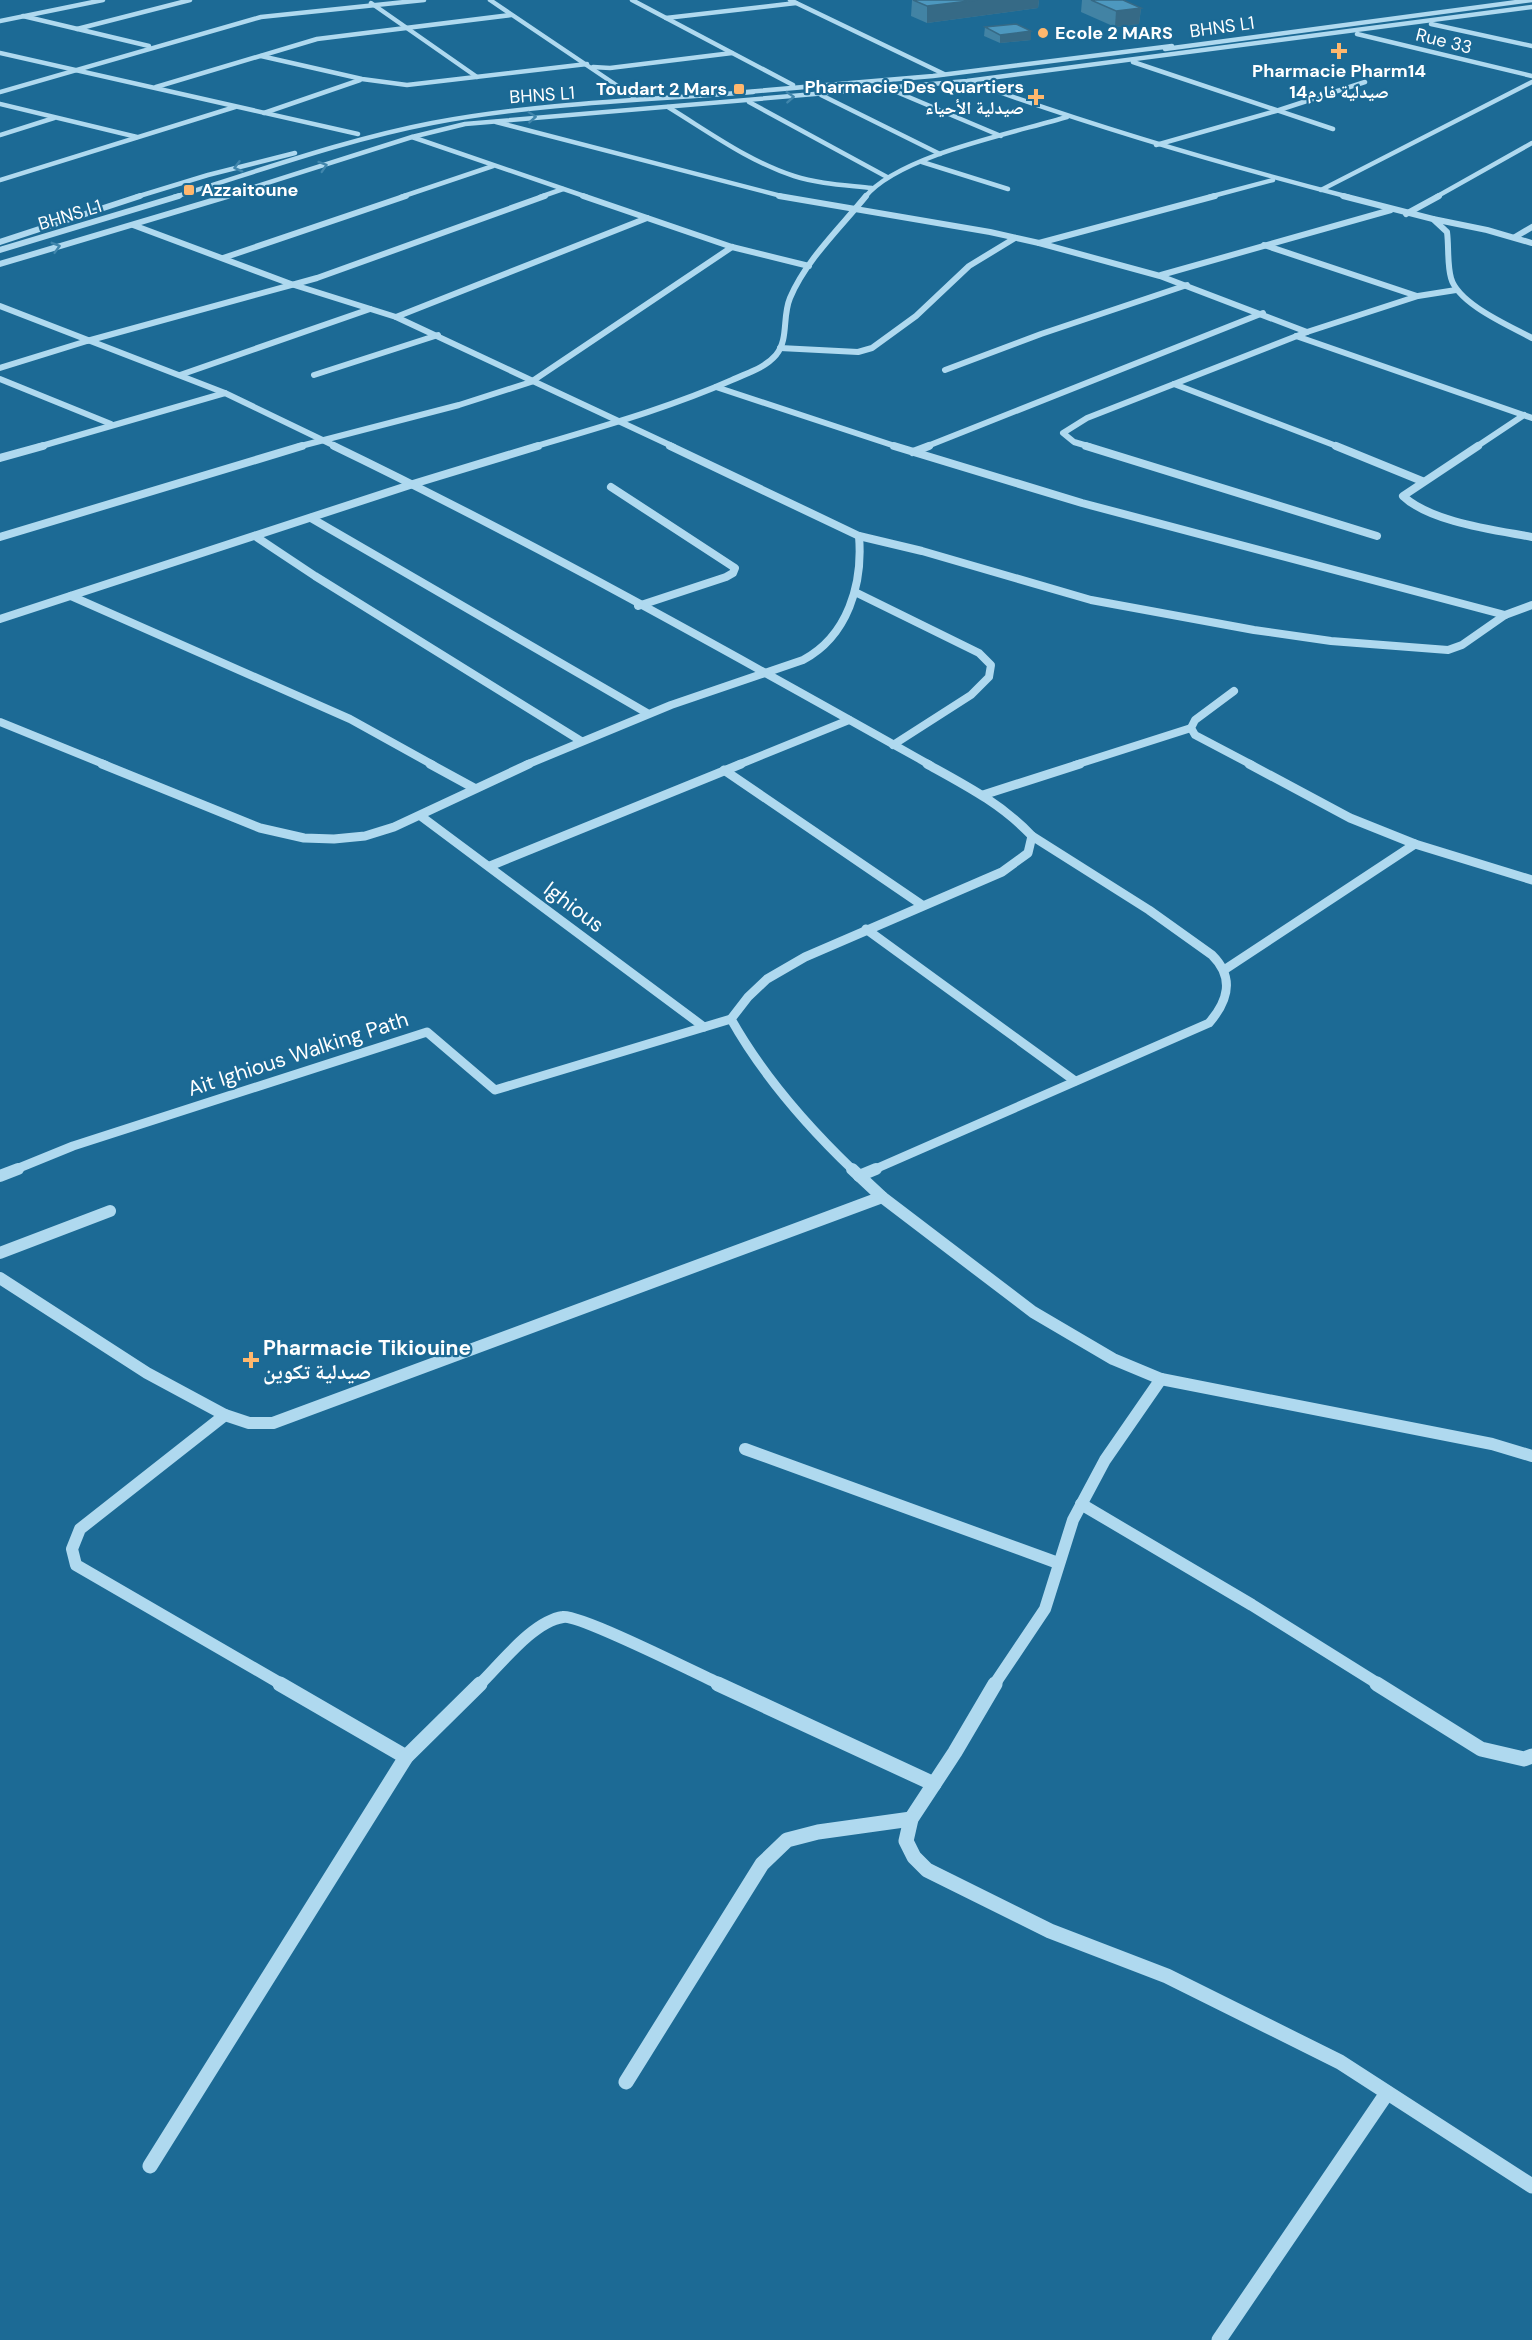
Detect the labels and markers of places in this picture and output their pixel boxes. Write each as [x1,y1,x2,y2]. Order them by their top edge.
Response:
place label: Ecole 2 MARS [1055,21,1173,45]
marker: Ecole 2 MARS [1036,26,1050,40]
marker: Pharmacie Pharm14 صيدلية فارم14 [1332,44,1346,58]
place label: Pharmacie Pharm14 صيدلية فارم14 [1252,59,1426,104]
place label: Pharmacie Des Quartiers صيدلية الأحياء [805,75,1024,120]
place label: Toudart 2 Mars [596,77,727,101]
marker: Toudart 2 Mars [732,82,746,96]
marker: Pharmacie Des Quartiers صيدلية الأحياء [1029,90,1043,104]
place label: Azzaitoune [201,178,299,202]
marker: Azzaitoune [182,183,196,197]
place label: Pharmacie Tikiouine صيدلية تكوين [263,1334,471,1386]
marker: Pharmacie Tikiouine صيدلية تكوين [244,1353,258,1367]

